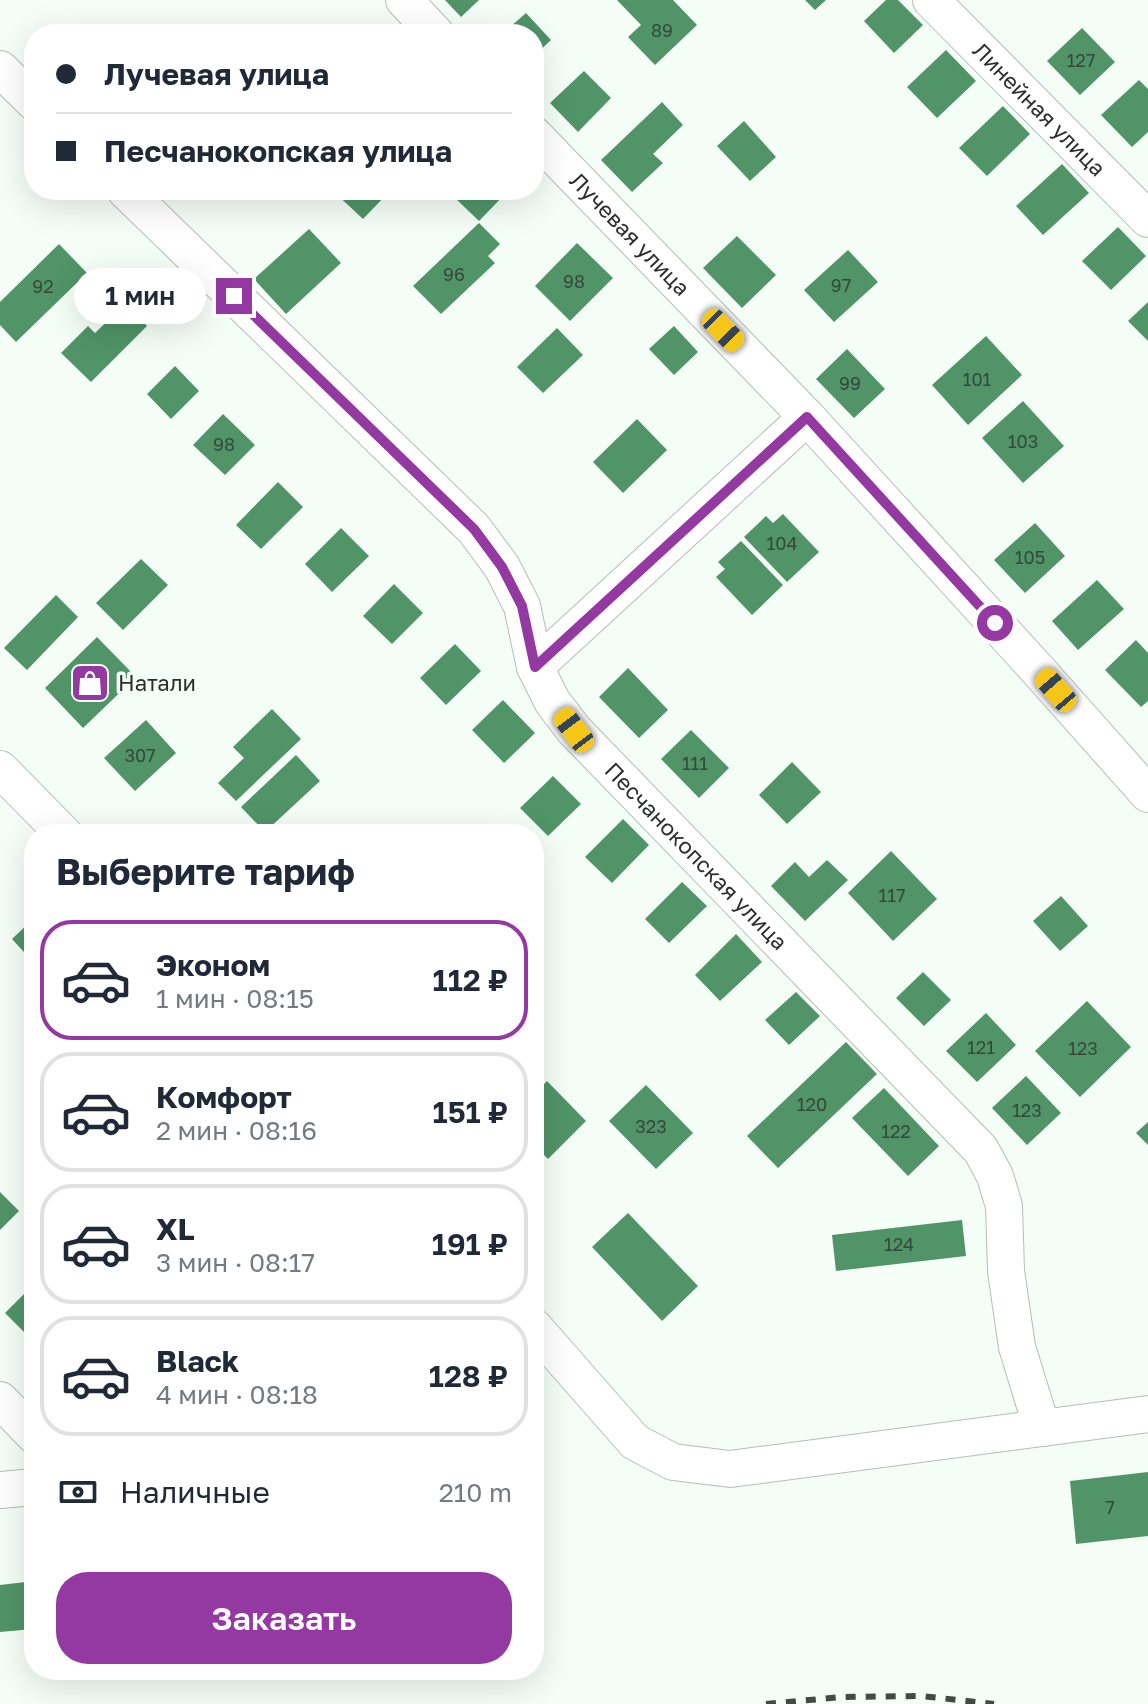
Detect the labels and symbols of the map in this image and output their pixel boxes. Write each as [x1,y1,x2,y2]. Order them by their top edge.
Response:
house number: 89 [651,19,673,41]
street label: Линейная улица [968,37,1112,181]
house number: 127 [1067,49,1095,71]
street label: Лучевая улица [565,167,696,301]
house number: 96 [443,263,465,285]
callout: 1 мин [74,268,206,324]
house number: 98 [563,270,585,292]
house number: 97 [831,274,851,296]
house number: 92 [32,275,54,297]
route end [216,278,252,314]
car [698,304,748,356]
house number: 101 [963,368,992,390]
house number: 99 [839,372,861,394]
house number: 103 [1008,430,1038,452]
house number: 98 [213,433,235,455]
house number: 104 [767,532,797,554]
house number: 105 [1015,546,1045,568]
route start [977,605,1013,641]
shop icon: Натали [69,662,111,704]
car [1031,664,1081,716]
place label: Натали [118,669,196,696]
car [550,704,598,756]
house number: 307 [124,744,156,766]
house number: 111 [682,752,708,774]
street label: Песчанокопская улица [600,756,793,955]
house number: 117 [879,884,906,906]
house number: 121 [967,1036,995,1058]
house number: 123 [1068,1037,1098,1059]
house number: 120 [797,1093,827,1115]
house number: 123 [1012,1099,1042,1121]
house number: 323 [635,1115,667,1137]
house number: 122 [881,1120,911,1142]
house number: 124 [884,1233,914,1255]
house number: 7 [1105,1496,1115,1518]

